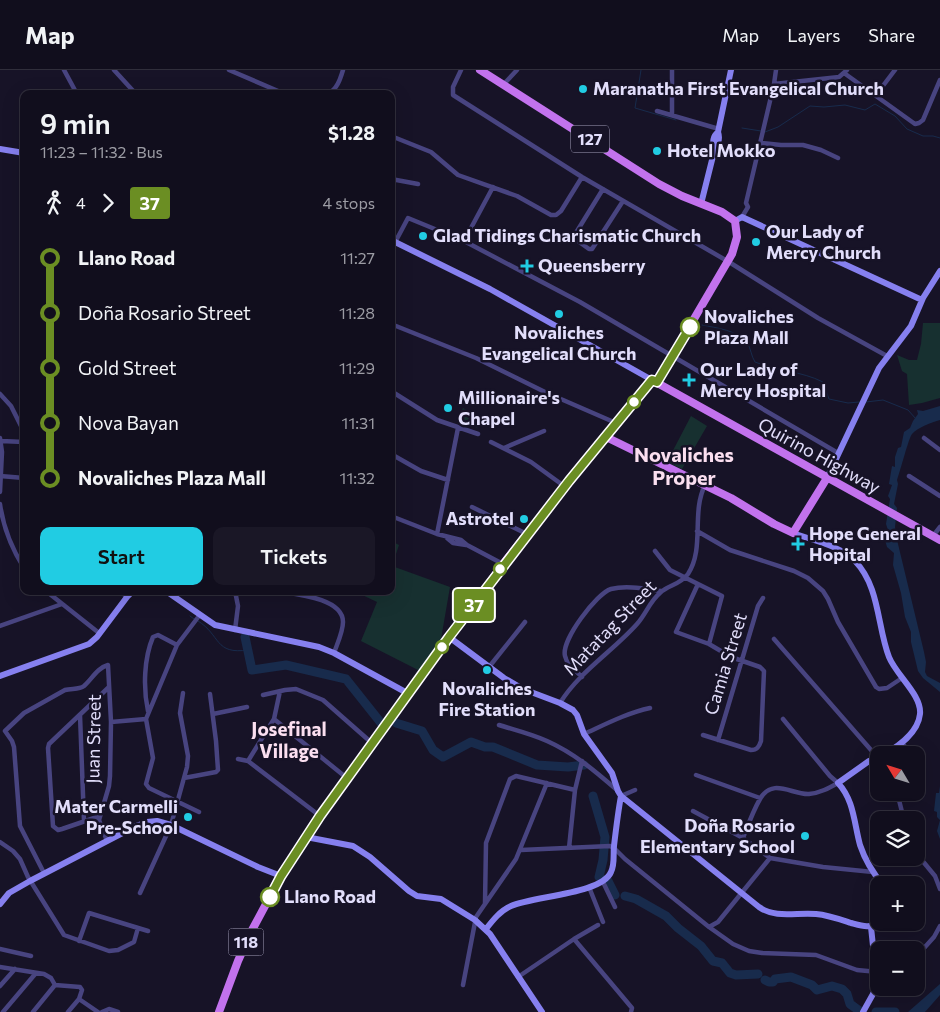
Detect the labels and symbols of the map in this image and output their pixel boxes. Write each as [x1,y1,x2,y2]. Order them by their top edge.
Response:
place label: Maranatha First Evangelical Church [593,77,884,99]
marker: Maranatha First Evangelical Church [577,83,589,95]
road number: 127 [571,126,609,152]
place label: Hotel Mokko [667,139,776,161]
marker: Hotel Mokko [651,145,663,157]
place label: Our Lady of Mercy Church [766,220,881,263]
place label: Glad Tidings Charismatic Church [433,224,701,246]
marker: Glad Tidings Charismatic Church [417,230,429,242]
marker: Our Lady of Mercy Church [750,236,762,248]
place label: Queensberry [538,254,646,276]
marker: Queensberry [520,259,534,273]
place label: Novaliches Plaza Mall [704,305,794,348]
marker: Novaliches Evangelical Church [553,308,565,320]
marker: Novaliches Plaza Mall [680,317,700,337]
place label: Novaliches Evangelical Church [482,321,636,364]
place label: Our Lady of Mercy Hospital [700,358,826,401]
marker: Our Lady of Mercy Hospital [682,373,696,387]
place label: Millionaire's Chapel [458,386,560,429]
unlabelled marker [627,395,641,409]
marker: Millionaire's Chapel [442,402,454,414]
street label: Quirino Highway [754,412,884,498]
district label: Novaliches Proper [634,442,734,489]
place label: Astrotel [445,507,514,529]
marker: Astrotel [518,513,530,525]
place label: Hope General Hopital [809,522,921,565]
marker: Hope General Hopital [791,537,805,551]
unlabelled marker [493,562,507,576]
street label: Matatag Street [558,575,660,680]
line badge: 37 [452,589,496,621]
street label: Camia Street [699,610,751,718]
unlabelled marker [435,640,449,654]
marker: Novaliches Fire Station [481,664,493,676]
place label: Novaliches Fire Station [439,677,536,720]
street label: Juan Street [81,694,105,784]
district label: Josefinal Village [251,717,327,762]
north arrow [870,746,925,801]
place label: Mater Carmelli Pre-School [54,795,178,838]
marker: Mater Carmelli Pre-School [182,811,194,823]
place label: Doña Rosario Elementary School [640,814,795,857]
marker: Doña Rosario Elementary School [799,830,811,842]
place label: Llano Road [284,885,376,907]
marker: Llano Road [260,887,280,907]
road number: 118 [228,929,264,956]

